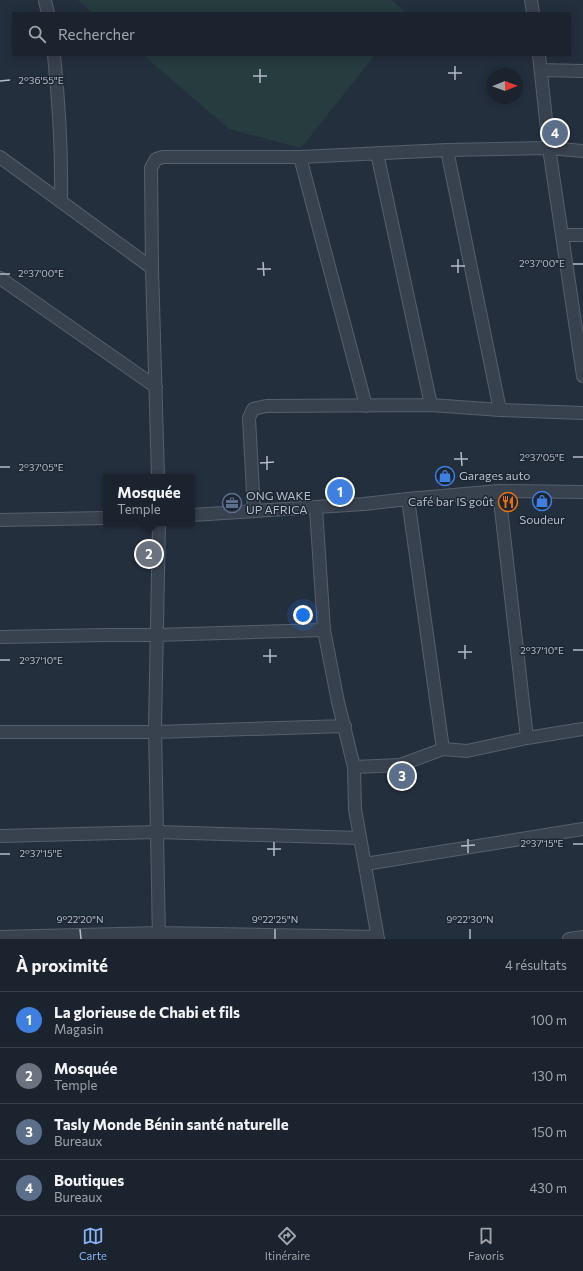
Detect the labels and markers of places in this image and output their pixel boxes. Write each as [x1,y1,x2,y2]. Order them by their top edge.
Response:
pin: 4 [542,118,568,148]
shop icon: Garages auto [434,465,456,487]
place label: Garages auto [459,468,530,482]
pin: 1 [327,477,353,507]
place label: ONG WAKE UP AFRICA [246,488,311,516]
shop icon: Soudeur [531,490,553,512]
restaurant icon: Café bar IS goût [497,491,519,513]
office icon: ONG WAKE UP AFRICA [221,492,243,514]
place label: Café bar IS goût [408,494,494,508]
place label: Soudeur [519,512,565,526]
pin: 2 [136,539,162,569]
pin: 3 [389,761,415,791]

